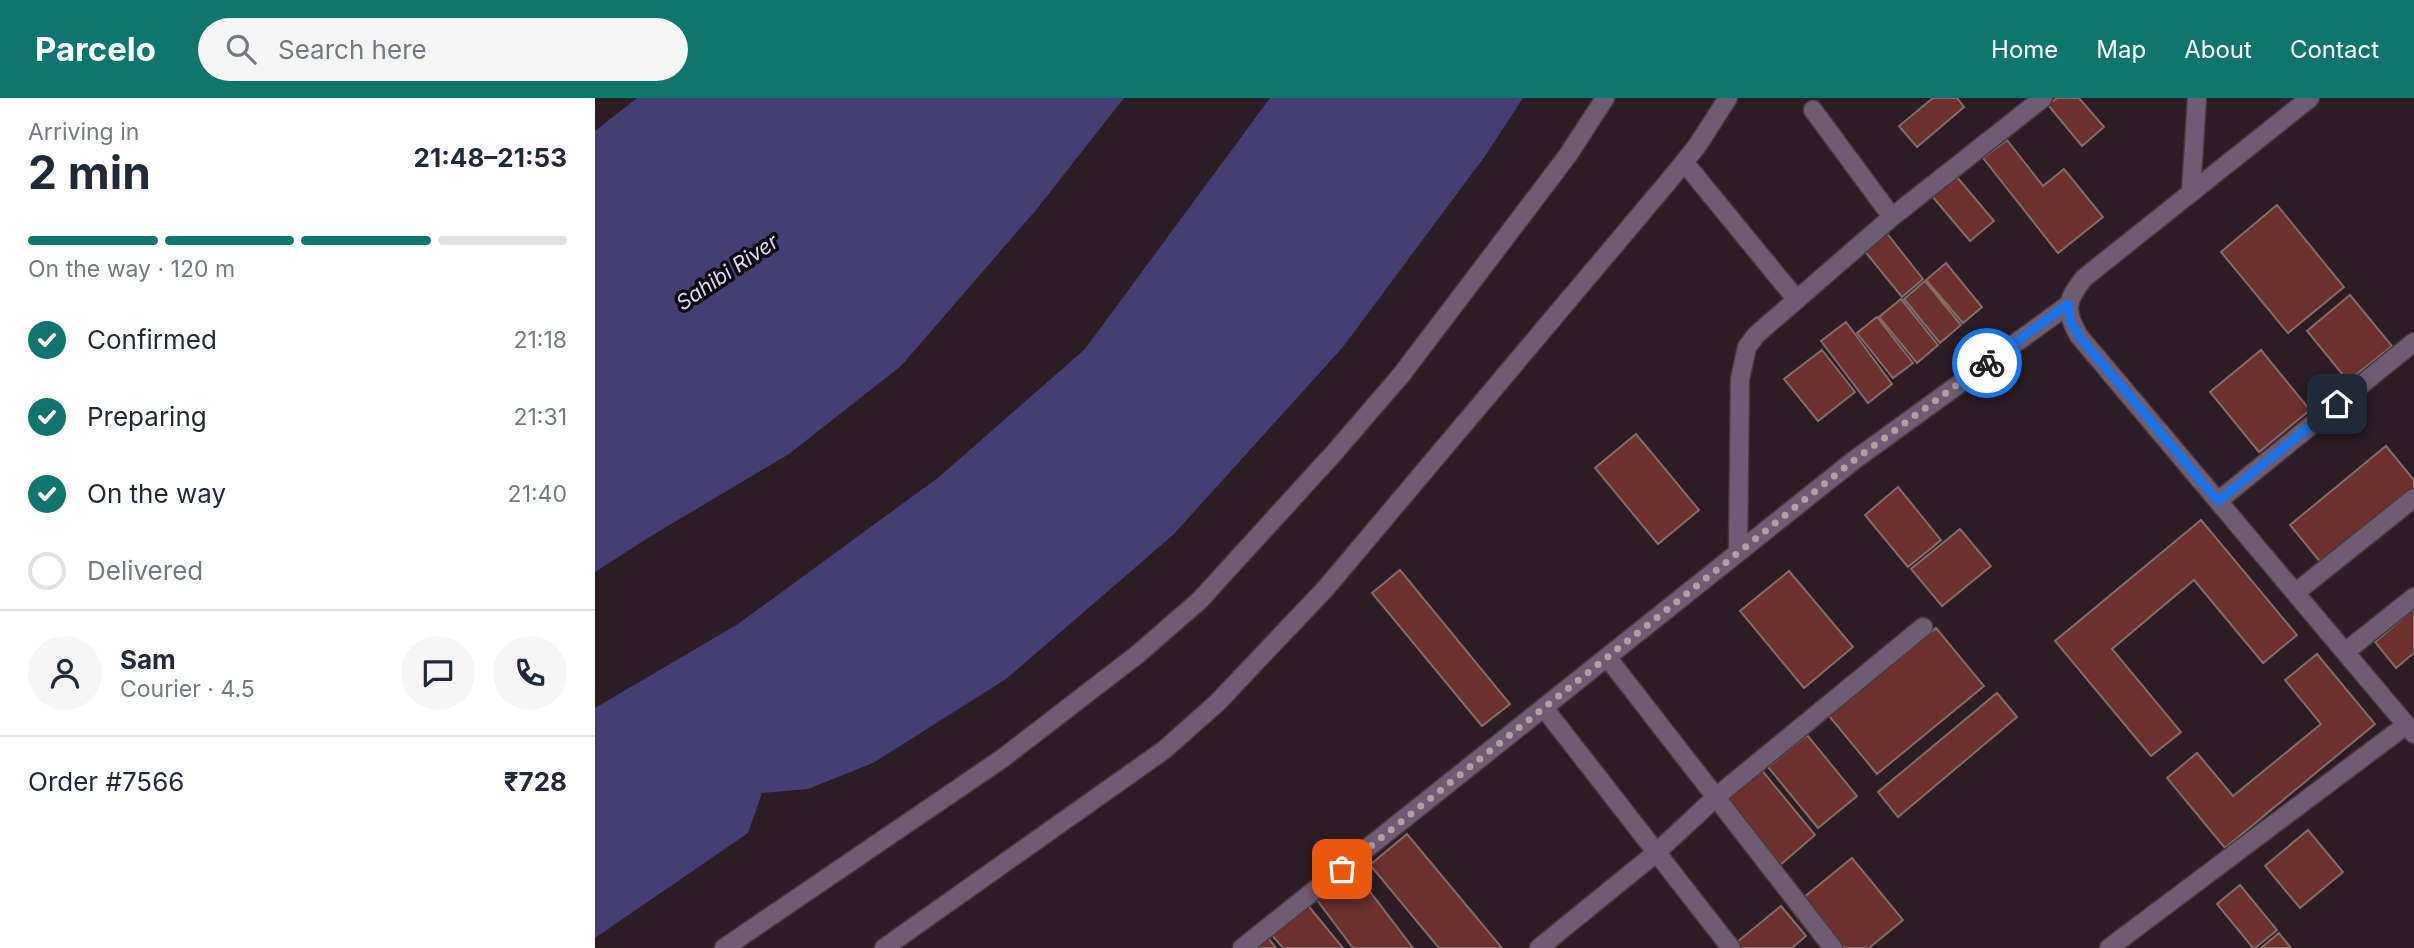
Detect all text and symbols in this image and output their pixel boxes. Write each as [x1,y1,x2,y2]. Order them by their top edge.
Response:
search box [198,18,688,81]
text: Parcelo [35,29,156,69]
icon: search [222,30,260,68]
text: Search here [278,34,427,65]
text: Home [1991,35,2058,64]
text: Map [2096,35,2146,64]
text: About [2184,35,2252,64]
text: Contact [2290,35,2379,64]
text: Arriving in [28,118,139,146]
text: 21:48–21:53 [414,142,567,173]
text: 2 min [28,144,151,200]
water label: Sahibi River [671,228,784,315]
text: On the way · 120 m [28,255,235,283]
icon: check [28,321,66,359]
text: Confirmed [87,324,217,355]
text: 21:18 [513,326,567,354]
courier [1952,328,2022,398]
icon: bike [1968,344,2006,382]
pin [2307,374,2367,434]
icon: home [2318,385,2356,423]
icon: check [28,398,66,436]
text: Preparing [87,401,207,432]
text: 21:31 [513,403,567,431]
icon: check [28,475,66,513]
text: On the way [87,478,226,509]
text: 21:40 [508,480,567,508]
text: Delivered [87,555,203,586]
button: person [28,636,102,710]
button: chat [401,636,475,710]
button: phone [493,636,567,710]
text: Sam [120,644,176,675]
text: Courier · 4.5 [120,675,255,703]
text: Order #7566 [28,766,184,797]
text: ₹728 [504,766,567,797]
pin [1312,839,1372,899]
icon: bag [1323,850,1361,888]

